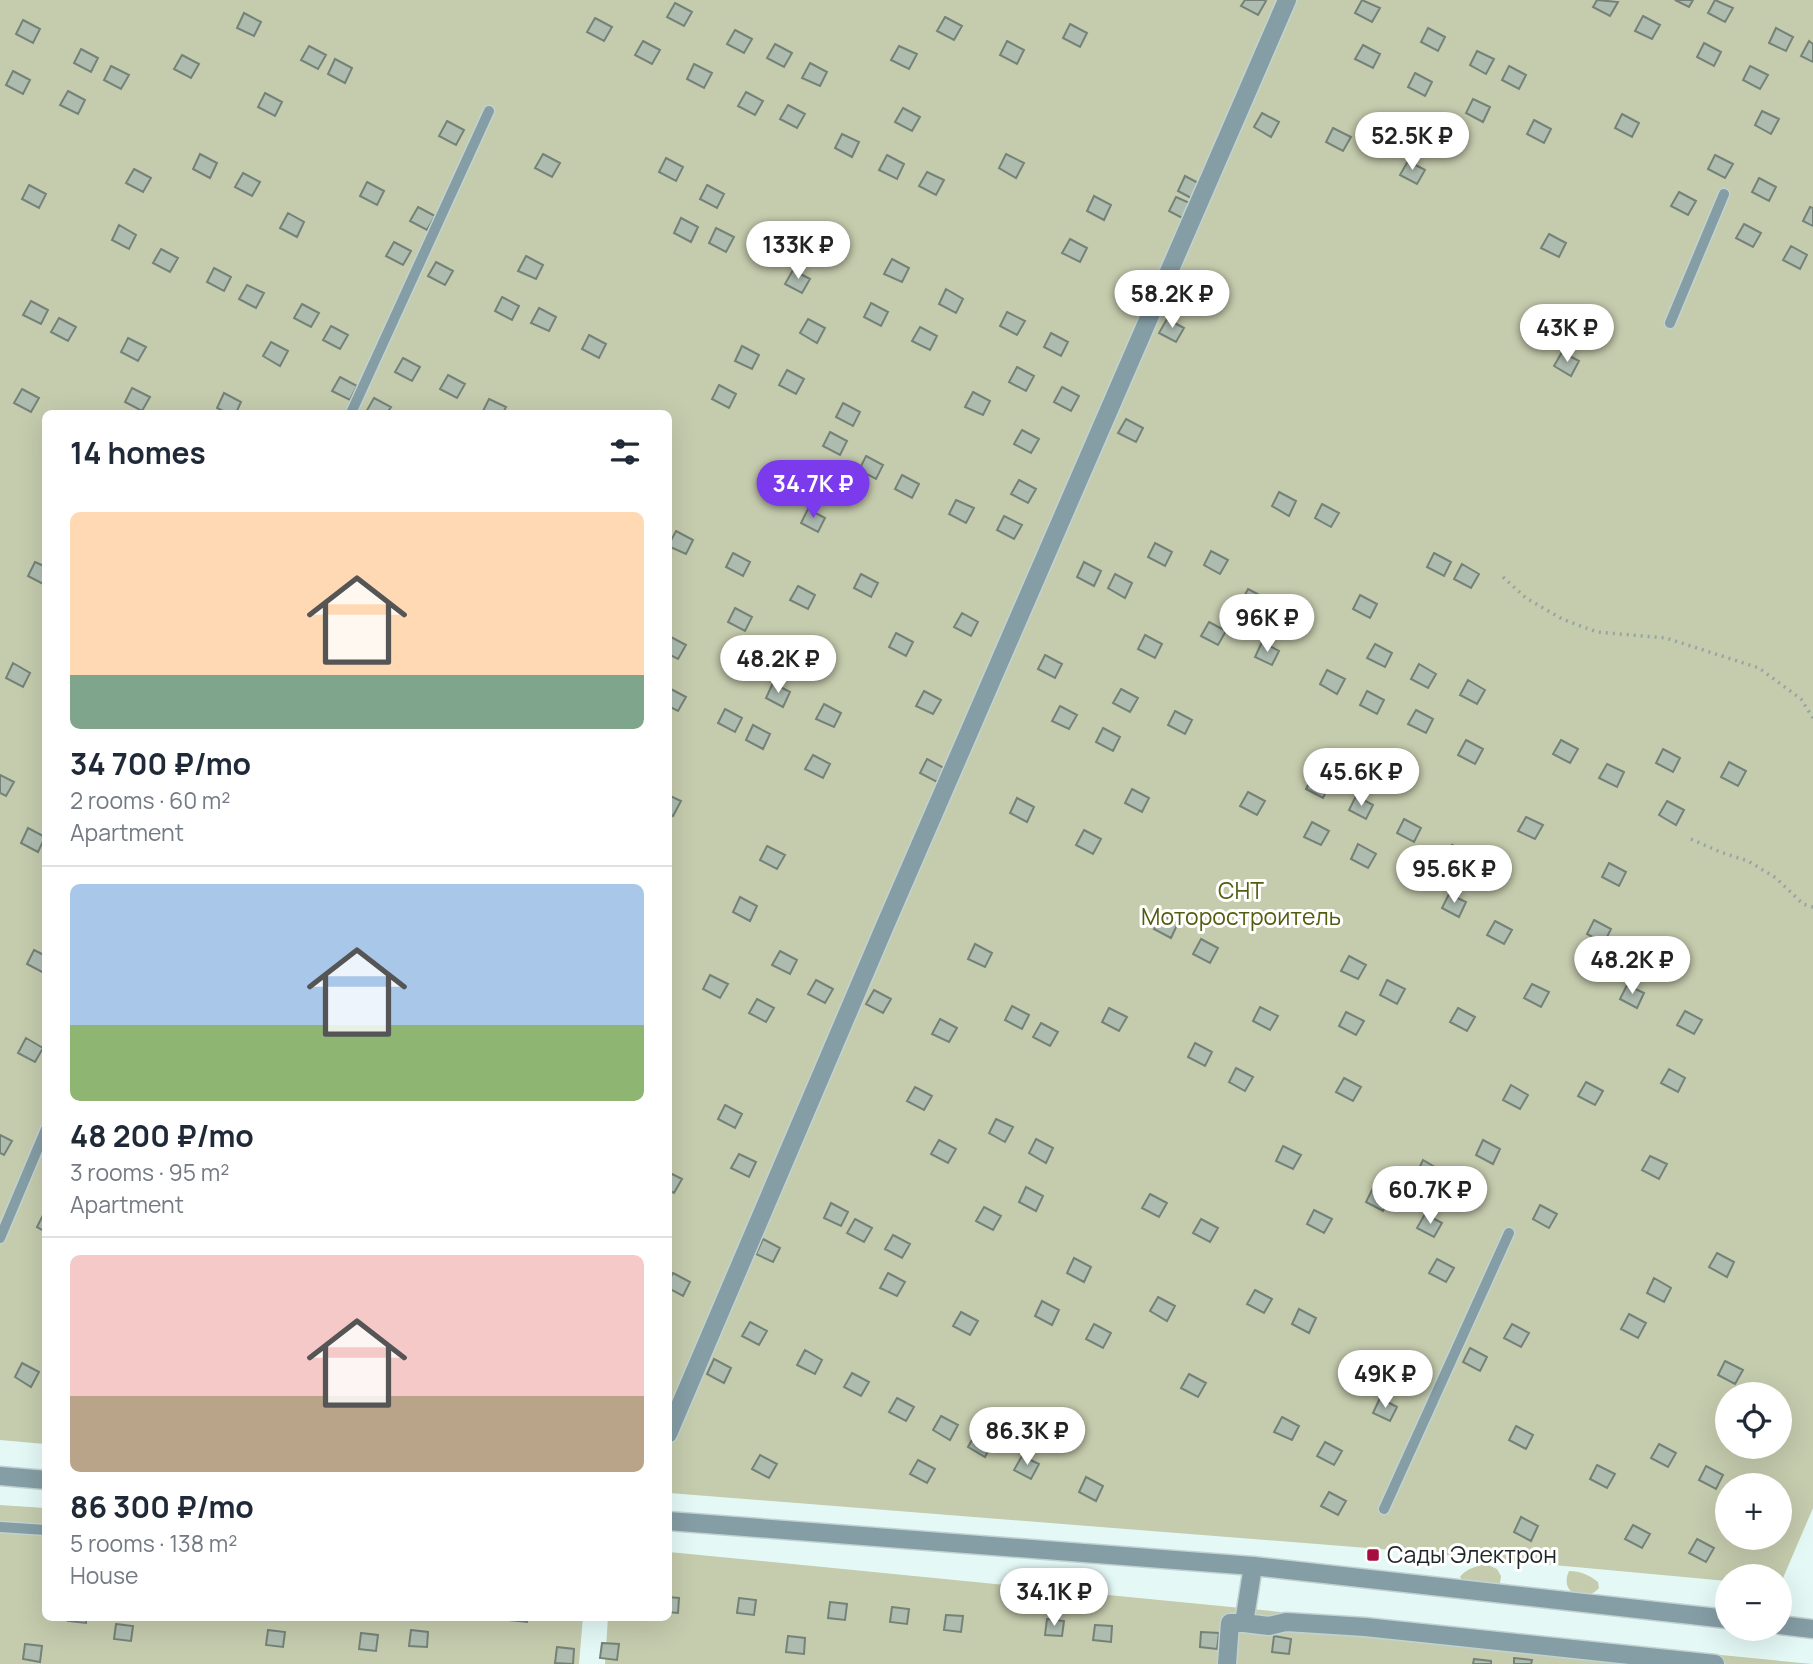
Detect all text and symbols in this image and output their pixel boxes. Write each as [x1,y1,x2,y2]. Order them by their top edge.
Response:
pin: 52.5K ₽ [1347,113,1477,172]
text: 52.5K ₽ [1371,119,1453,151]
pin: 133K ₽ [741,222,855,281]
text: 133K ₽ [762,228,834,260]
pin: 58.2K ₽ [1107,270,1237,330]
text: 58.2K ₽ [1130,277,1214,309]
pin: 43K ₽ [1518,304,1616,364]
text: 43K ₽ [1536,311,1598,343]
text: 14 homes [70,432,206,473]
icon: filters [606,433,644,471]
pin: 34.7K ₽ [748,461,878,520]
text: 34.7K ₽ [773,467,853,499]
icon: home [294,557,420,683]
pin: 96K ₽ [1218,594,1316,654]
text: 96K ₽ [1235,601,1299,633]
pin: 48.2K ₽ [713,636,843,695]
text: 48.2K ₽ [736,642,820,674]
text: 34 700 ₽/mo [70,743,251,784]
pin: 45.6K ₽ [1296,748,1426,808]
text: 45.6K ₽ [1319,755,1403,787]
text: 2 rooms · 60 m² [70,784,231,816]
text: Apartment [70,816,184,848]
pin: 95.6K ₽ [1389,846,1519,905]
text: 95.6K ₽ [1412,852,1496,884]
park label: СНТ Моторостроитель [1141,874,1341,932]
icon: home [294,929,420,1055]
pin: 48.2K ₽ [1567,936,1697,996]
text: 48.2K ₽ [1590,943,1674,975]
text: 48 200 ₽/mo [70,1115,254,1156]
text: 3 rooms · 95 m² [70,1156,229,1188]
pin: 60.7K ₽ [1365,1166,1495,1226]
text: 60.7K ₽ [1388,1173,1472,1205]
text: Apartment [70,1188,184,1220]
icon: home [294,1300,420,1426]
pin: 49K ₽ [1336,1350,1434,1410]
text: 49K ₽ [1354,1357,1416,1389]
map controls [1715,1382,1792,1641]
button: locate [1715,1382,1792,1459]
pin: 86.3K ₽ [962,1408,1092,1467]
text: 86.3K ₽ [985,1414,1069,1446]
button: + [1715,1473,1792,1550]
text: 86 300 ₽/mo [70,1486,254,1527]
text: 5 rooms · 138 m² [70,1527,237,1559]
place label: Сады Электрон [1387,1538,1557,1570]
marker: Сады Электрон [1365,1547,1381,1563]
text: House [70,1559,139,1591]
button: − [1715,1564,1792,1641]
pin: 34.1K ₽ [989,1568,1119,1628]
text: 34.1K ₽ [1016,1575,1092,1607]

